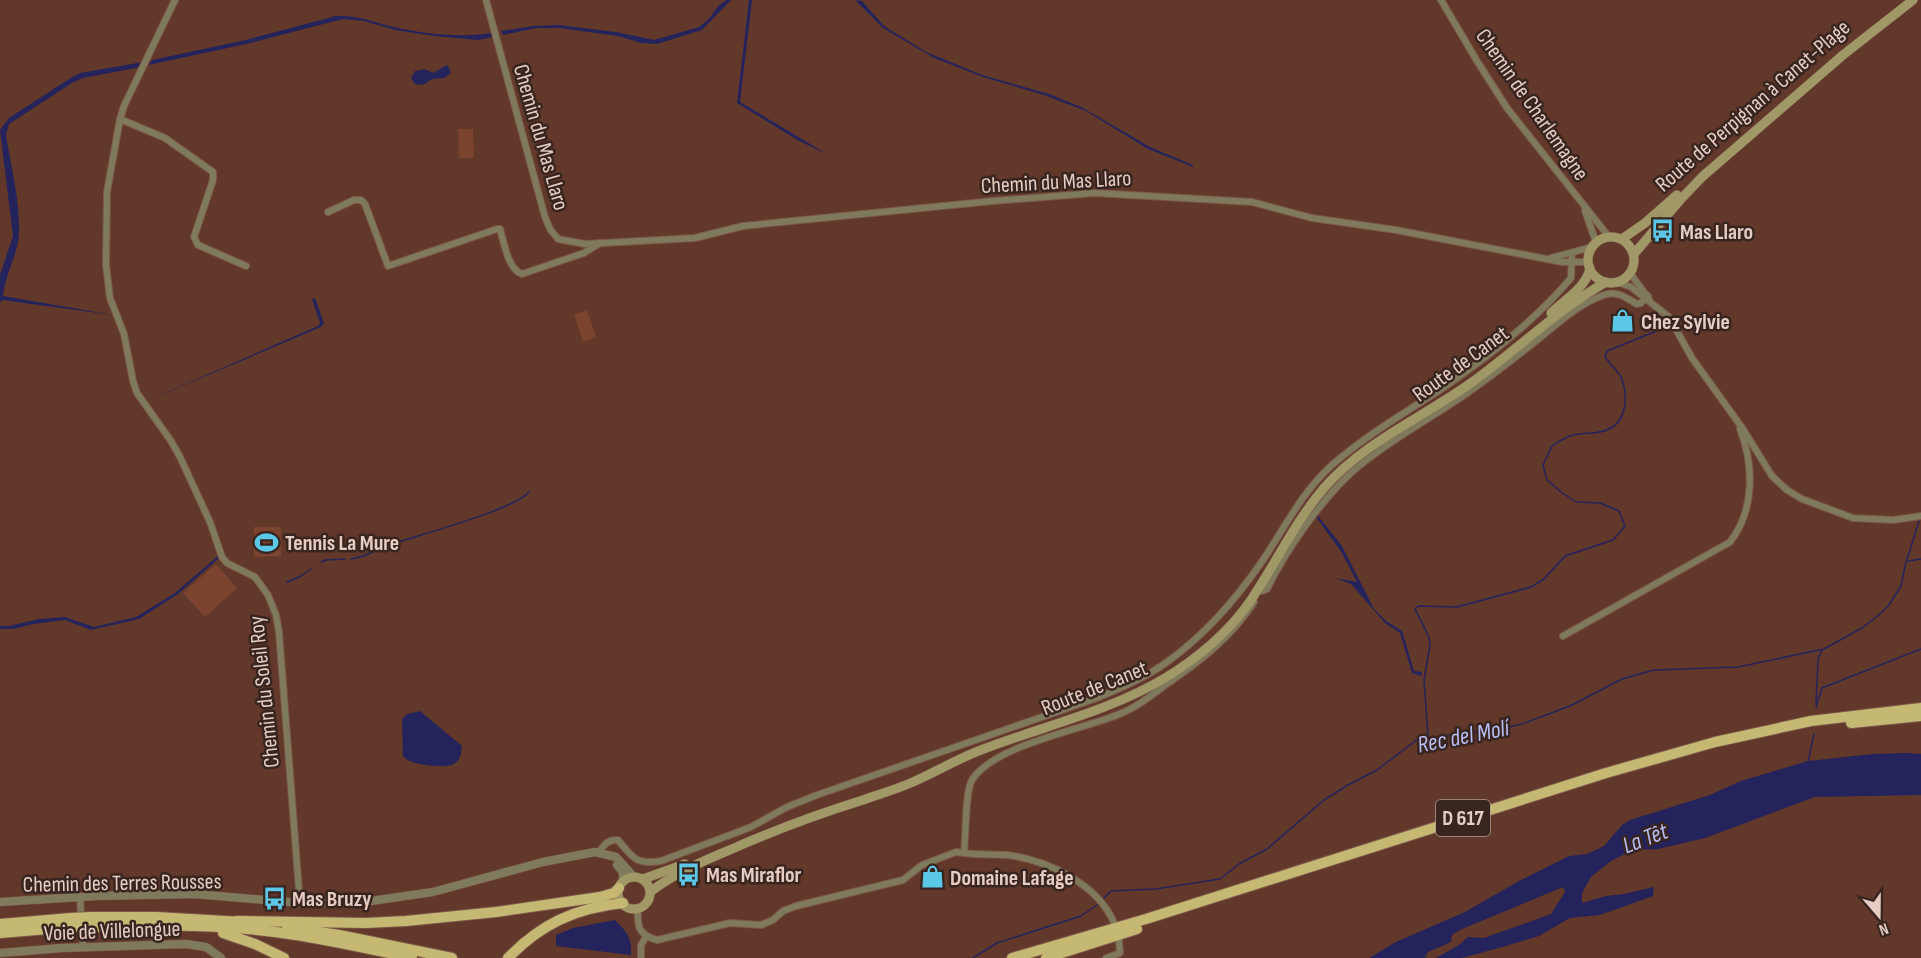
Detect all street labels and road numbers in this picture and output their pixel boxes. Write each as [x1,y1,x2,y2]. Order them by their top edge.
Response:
street label: Route de Perpignan à Canet-Plage [1650,14,1856,198]
street label: Chemin de Charlemagne [1469,24,1594,186]
street label: Chemin du Mas Llaro [507,61,574,214]
street label: Chemin du Mas Llaro [980,165,1132,200]
street label: Route de Canet [1408,320,1514,408]
street label: Chemin du Soleil Roy [243,614,286,769]
street label: Route de Canet [1037,655,1152,722]
road number: D 617 [1436,800,1490,836]
street label: Chemin des Terres Rousses [22,868,222,899]
street label: Voie de Villelongue [43,916,181,947]

